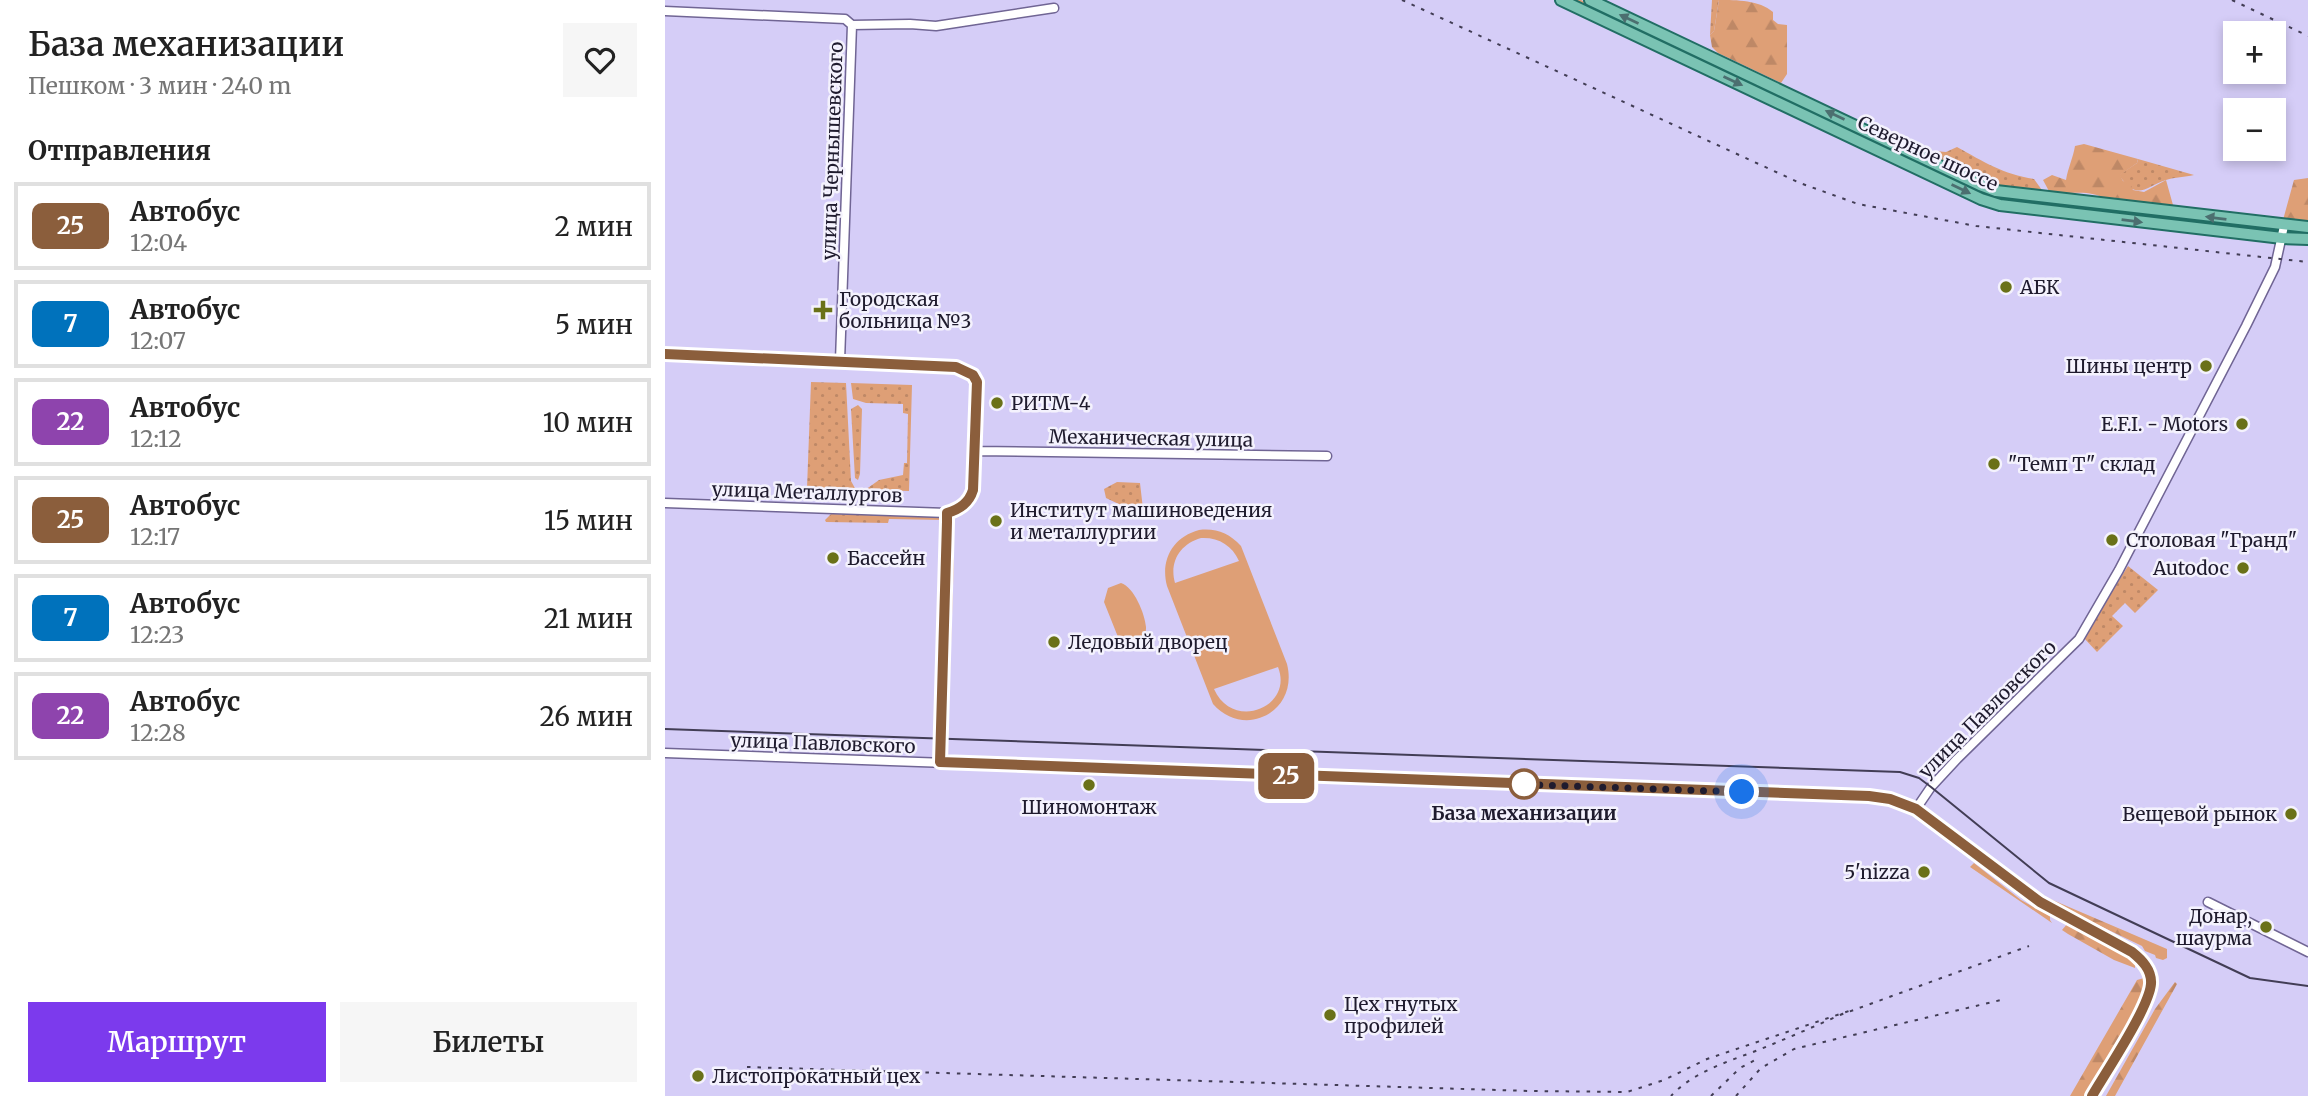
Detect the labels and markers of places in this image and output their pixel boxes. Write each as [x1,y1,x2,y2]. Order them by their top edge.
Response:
place label: АБК [2019,275,2060,299]
marker: АБК [1998,279,2014,295]
place label: Городская больница №3 [839,287,971,333]
marker: Городская больница №3 [813,300,833,320]
place label: Шины центр [2065,354,2192,378]
marker: Шины центр [2198,358,2214,374]
place label: РИТМ-4 [1011,391,1091,415]
marker: РИТМ-4 [989,395,1005,411]
place label: E.F.I. - Motors [2101,412,2228,436]
marker: E.F.I. - Motors [2234,416,2250,432]
place label: "Темп Т" склад [2008,452,2156,476]
marker: "Темп Т" склад [1986,456,2002,472]
place label: Институт машиноведения и металлургии [1010,498,1272,544]
marker: Институт машиноведения и металлургии [988,513,1004,529]
place label: Столовая "Гранд" [2126,528,2297,552]
marker: Столовая "Гранд" [2104,532,2120,548]
place label: Бассейн [847,546,925,570]
marker: Бассейн [825,550,841,566]
place label: Autodoc [2152,556,2229,580]
marker: Autodoc [2235,560,2251,576]
place label: Ледовый дворец [1068,630,1228,654]
marker: Ледовый дворец [1046,634,1062,650]
marker: База механизации [1509,769,1539,799]
marker: Шиномонтаж [1081,777,1097,793]
place label: Шиномонтаж [1021,795,1157,819]
place label: База механизации [1431,801,1617,825]
place label: Вещевой рынок [2122,802,2277,826]
marker: Вещевой рынок [2283,806,2299,822]
place label: 5'nizza [1844,860,1910,884]
marker: 5'nizza [1916,864,1932,880]
place label: Донар, шаурма [2176,904,2252,950]
marker: Донар, шаурма [2258,919,2274,935]
place label: Цех гнутых профилей [1344,992,1458,1038]
marker: Цех гнутых профилей [1322,1007,1338,1023]
place label: Листопрокатный цех [712,1064,921,1088]
marker: Листопрокатный цех [690,1068,706,1084]

